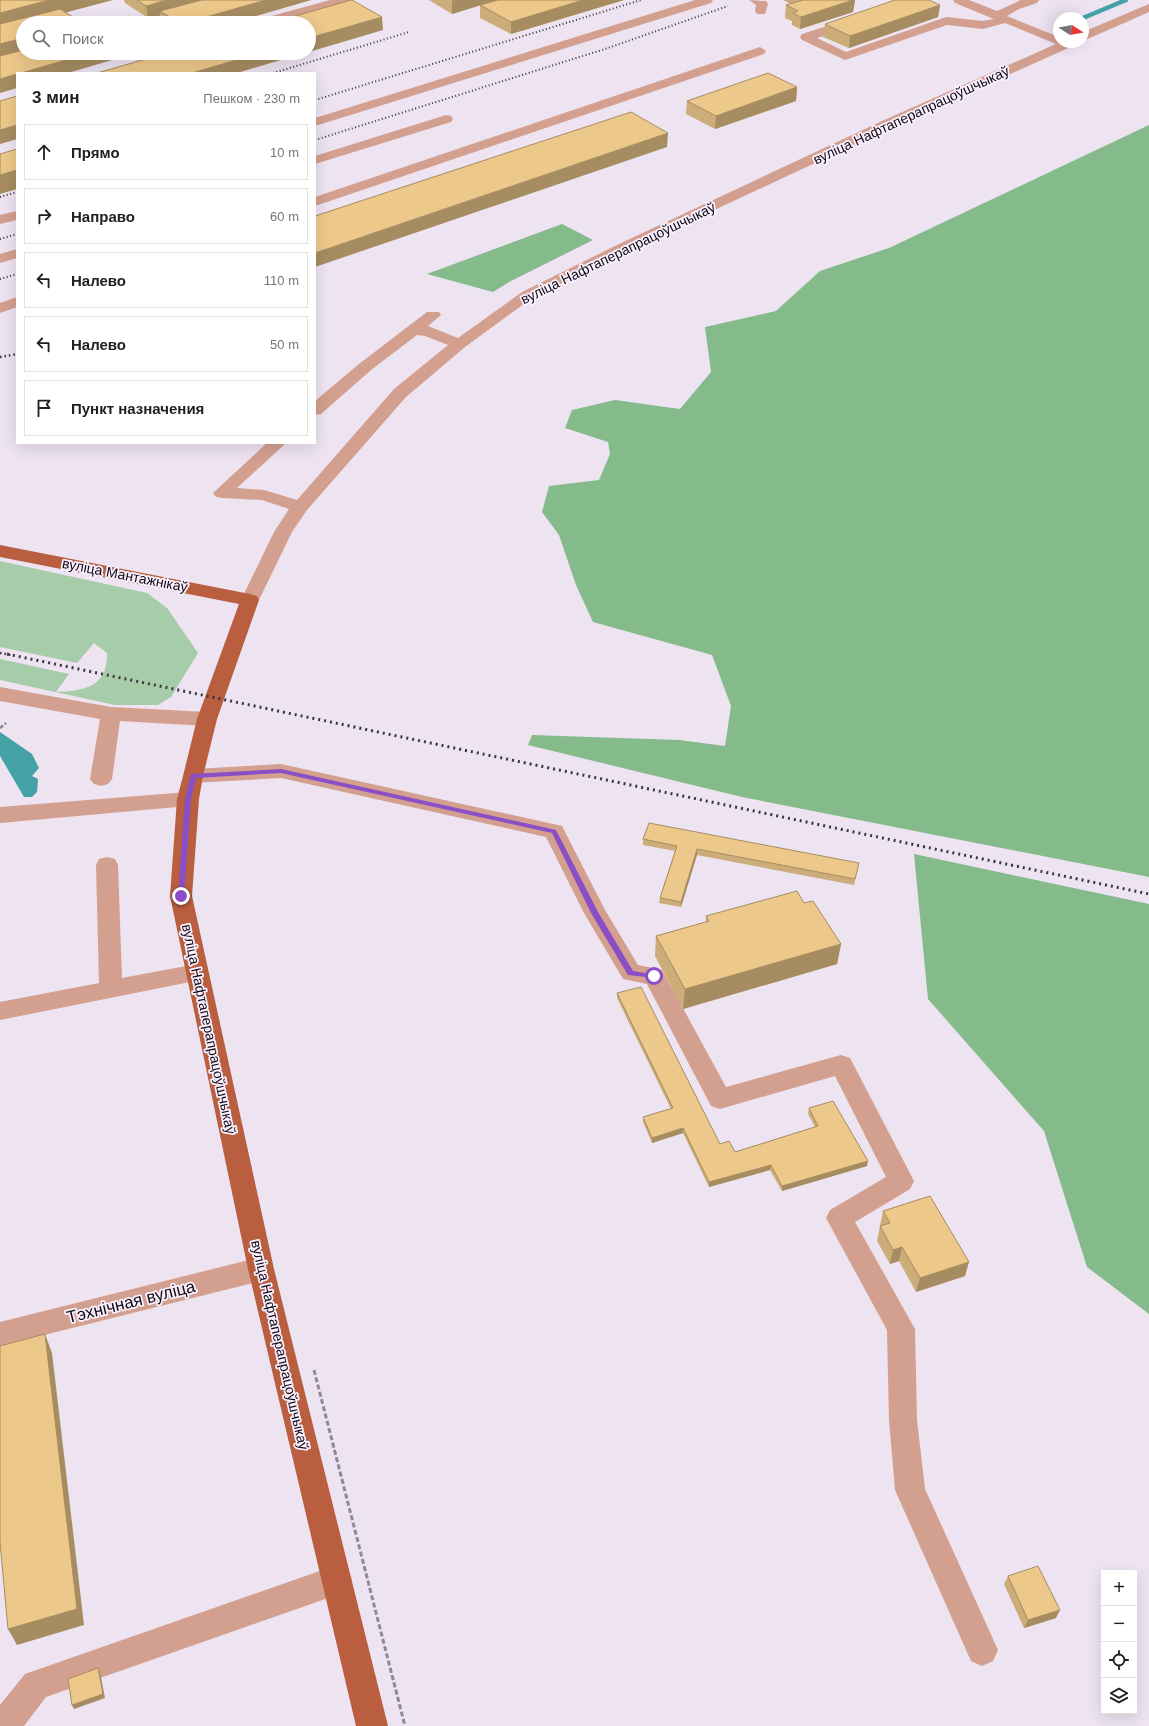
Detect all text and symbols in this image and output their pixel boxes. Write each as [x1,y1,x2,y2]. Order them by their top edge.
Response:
north arrow [1053,12,1089,48]
search box [16,16,316,60]
icon: search [30,27,52,49]
text: Поиск [62,30,104,47]
street label: вуліца Нафтаперапрацоўшчыкаў [810,62,1012,168]
text: 3 мин [32,88,79,107]
text: Пешком · 230 m [203,91,300,106]
icon: ahead [33,141,55,163]
text: Прямо [71,144,120,161]
text: 10 m [270,145,299,160]
street label: вуліца Нафтаперапрацоўшчыкаў [518,199,718,307]
icon: right [33,205,55,227]
text: Направо [71,208,135,225]
text: 60 m [270,209,299,224]
icon: left [33,269,55,291]
text: Налево [71,272,126,289]
text: 110 m [264,273,299,288]
icon: left [33,333,55,355]
text: Налево [71,336,126,353]
text: 50 m [270,337,299,352]
icon: arrive [33,397,55,419]
text: Пункт назначения [71,400,204,417]
street label: вуліца Мантажнікаў [61,555,189,595]
route end [172,887,190,905]
street label: вуліца Нафтаперапрацоўшчыкаў [179,922,239,1136]
route start [645,967,663,985]
street label: вуліца Нафтаперапрацоўшчыкаў [248,1239,312,1451]
street label: Тэхнічная вуліца [65,1277,198,1327]
map controls [1101,1570,1137,1714]
button: + [1101,1570,1137,1606]
button: − [1101,1606,1137,1642]
button: locate [1101,1642,1137,1678]
button: layers [1101,1678,1137,1714]

